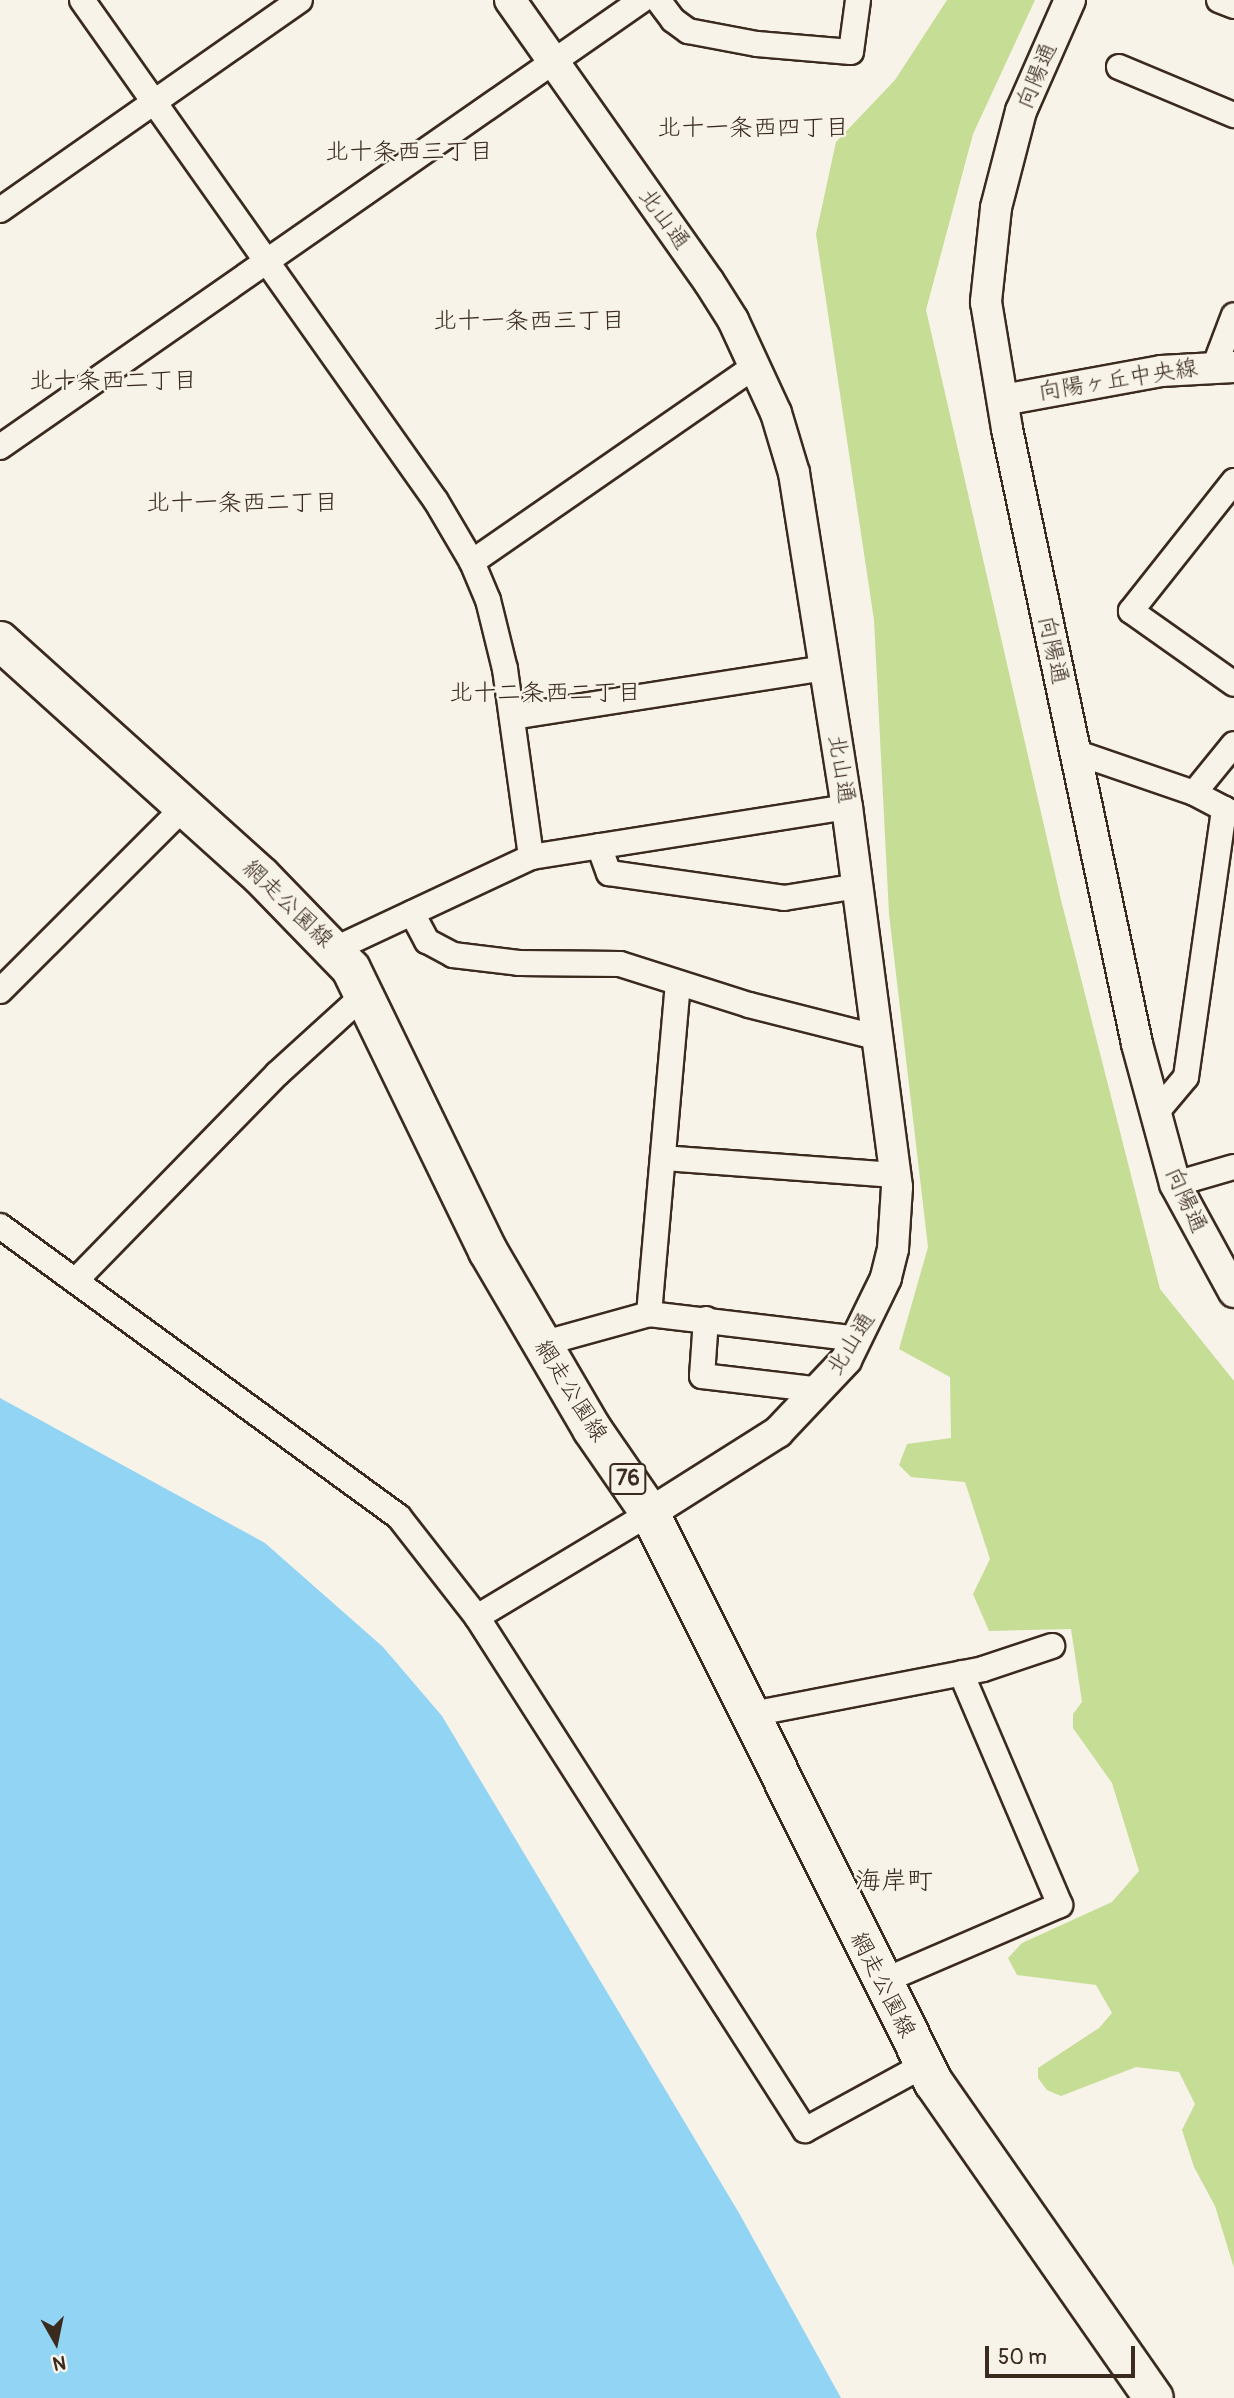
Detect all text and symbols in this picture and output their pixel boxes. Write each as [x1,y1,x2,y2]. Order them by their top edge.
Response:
street label: 向陽通 [1011,39,1063,113]
district label: 北十一条西四丁目 [657,114,849,142]
district label: 北十条西三丁目 [325,138,493,166]
street label: 北山通 [633,183,695,255]
district label: 北十一条西三丁目 [433,307,625,335]
street label: 向陽ヶ丘中央線 [1036,354,1200,406]
district label: 北十条西二丁目 [29,367,197,395]
district label: 北十一条西二丁目 [146,489,338,517]
street label: 向陽通 [1032,613,1074,687]
district label: 北十二条西二丁目 [449,679,641,707]
street label: 北山通 [822,733,860,805]
street label: 網走公園線 [237,854,339,954]
street label: 向陽通 [1159,1163,1213,1237]
street label: 北山通 [821,1307,881,1381]
street label: 網走公園線 [529,1335,613,1447]
road number: 76 [609,1462,647,1496]
district label: 海岸町 [855,1866,933,1898]
street label: 網走公園線 [845,1928,921,2042]
north arrow [21,2307,91,2377]
scale bar [989,2332,1140,2376]
text: 50 m [998,2344,1047,2371]
text: N [51,2350,68,2376]

